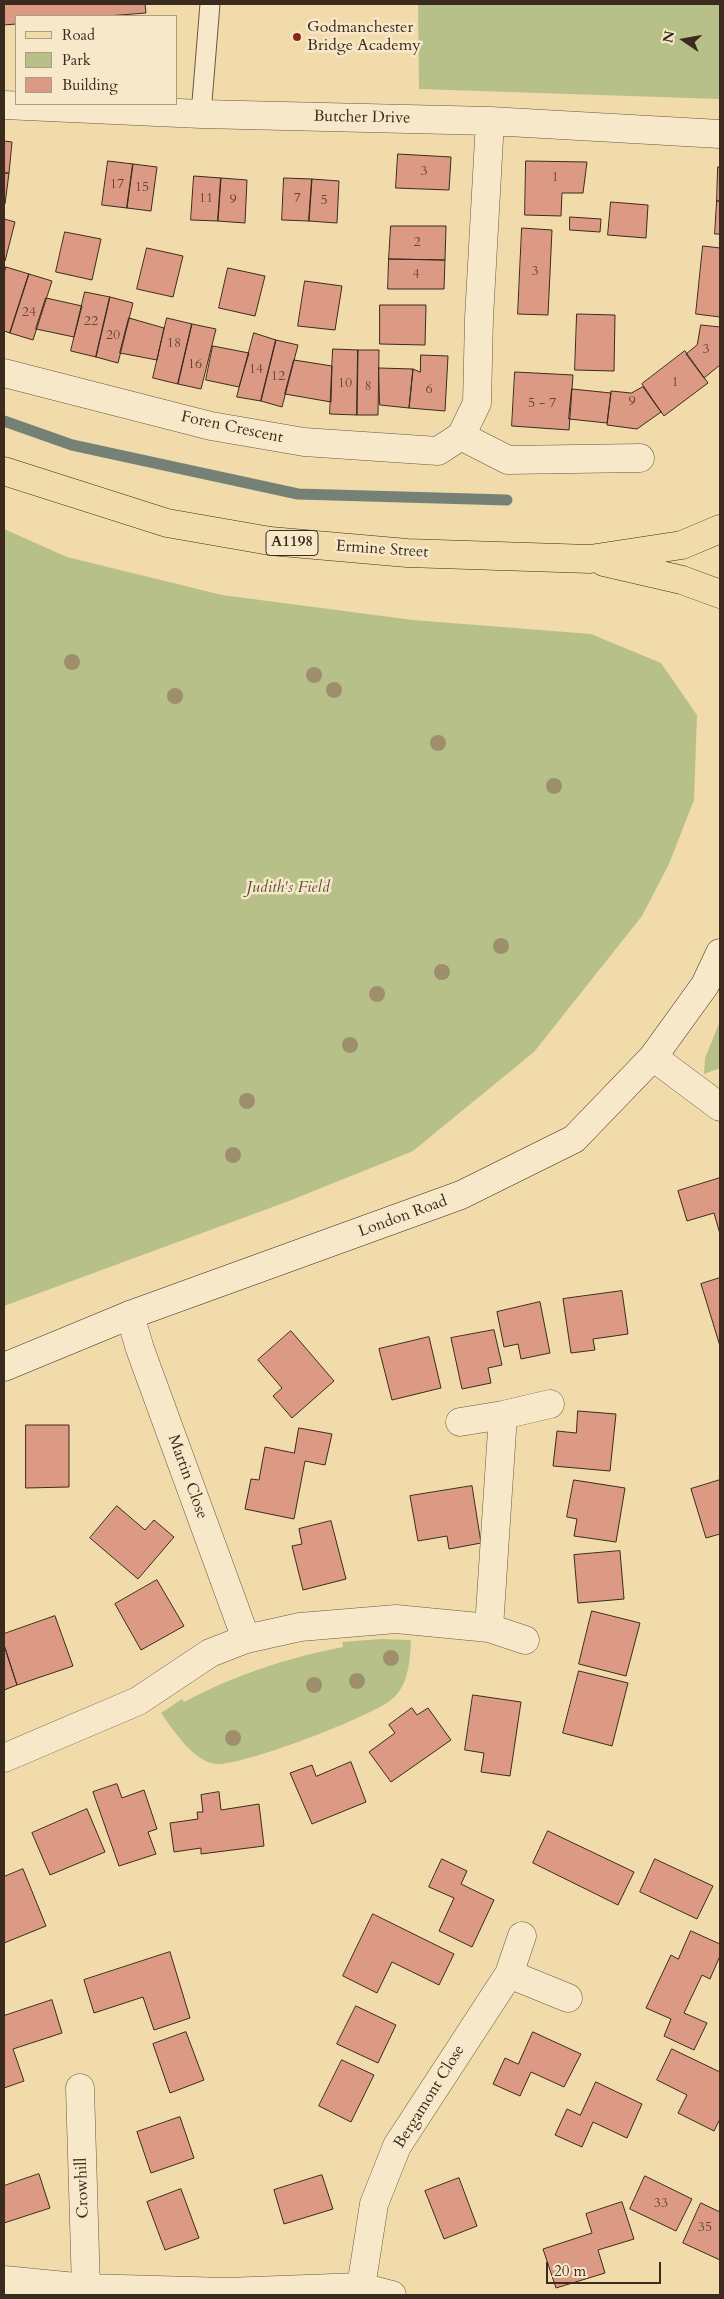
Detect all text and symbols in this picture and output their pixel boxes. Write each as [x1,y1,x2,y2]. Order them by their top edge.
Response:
legend [15,15,178,105]
north arrow [659,15,709,65]
place label: Godmanchester Bridge Academy [307,18,421,56]
text: Road [62,25,95,45]
text: N [658,29,679,45]
marker: Godmanchester Bridge Academy [291,31,303,43]
text: Park [62,50,91,70]
text: Building [62,75,118,95]
street label: Butcher Drive [313,108,411,128]
house number: 3 [420,164,428,180]
house number: 1 [551,170,559,186]
house number: 17 [110,177,124,193]
house number: 15 [135,180,149,196]
house number: 11 [199,191,213,207]
house number: 7 [293,191,301,207]
house number: 9 [229,192,237,208]
house number: 5 [320,193,328,209]
house number: 2 [413,235,421,251]
house number: 3 [531,264,539,280]
house number: 4 [412,267,420,283]
house number: 24 [22,305,36,321]
house number: 22 [84,314,98,330]
house number: 20 [106,328,120,344]
house number: 18 [167,336,181,352]
house number: 3 [702,342,710,358]
house number: 16 [188,357,202,373]
house number: 14 [249,362,263,378]
house number: 12 [271,369,285,385]
house number: 1 [671,375,679,391]
house number: 10 [338,376,352,392]
house number: 8 [364,379,372,395]
house number: 6 [425,382,433,398]
house number: 9 [628,394,636,410]
house number: 5 - 7 [528,396,556,412]
street label: Foren Crescent [179,408,285,448]
road number: A1198 [266,530,318,556]
street label: Ermine Street [335,537,429,563]
park label: Judith's Field [246,878,330,898]
street label: London Road [356,1192,450,1242]
street label: Martin Close [163,1432,211,1522]
street label: Bergamont Close [391,2042,469,2152]
street label: Crowhill [72,2157,94,2219]
house number: 33 [654,2196,668,2212]
house number: 35 [698,2220,712,2236]
scale bar [549,2252,664,2284]
text: 20 m [554,2261,586,2281]

